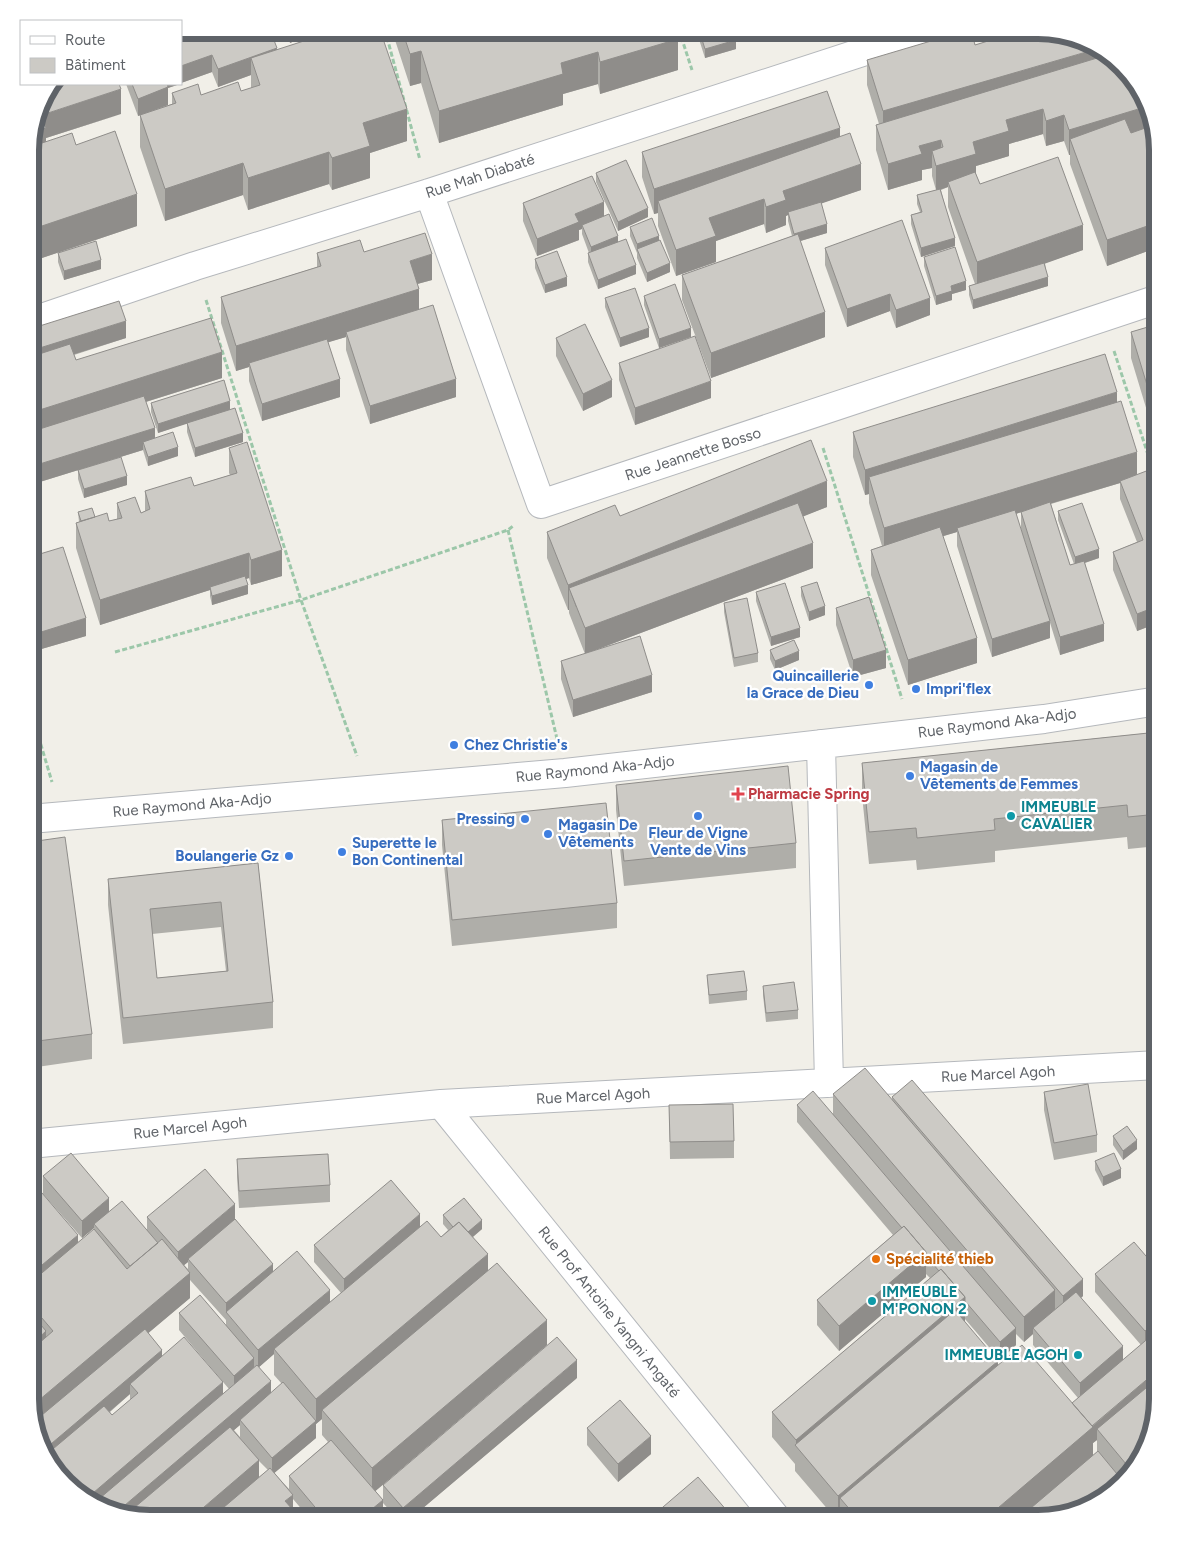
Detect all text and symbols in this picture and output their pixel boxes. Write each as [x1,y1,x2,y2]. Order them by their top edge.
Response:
legend [20,20,182,85]
text: Route [65,31,105,49]
text: Bâtiment [65,56,126,74]
street label: Rue Mah Diabaté [423,150,537,202]
street label: Rue Jeannette Bosso [623,423,764,484]
place label: Quincaillerie la Grace de Dieu [747,667,860,702]
marker: Quincaillerie la Grace de Dieu [863,679,875,691]
place label: Impri'flex [926,680,991,698]
marker: Impri'flex [910,683,922,695]
street label: Rue Raymond Aka-Adjo [917,704,1078,742]
place label: Chez Christie's [464,736,567,754]
marker: Chez Christie's [448,739,460,751]
street label: Rue Raymond Aka-Adjo [515,752,676,786]
place label: Magasin de Vêtements de Femmes [920,758,1078,793]
marker: Magasin de Vêtements de Femmes [904,770,916,782]
place label: Pharmacie Spring [748,785,870,803]
marker: Pharmacie Spring [732,788,744,800]
street label: Rue Raymond Aka-Adjo [112,789,273,821]
place label: IMMEUBLE CAVALIER [1021,798,1097,833]
place label: Pressing [457,810,515,828]
marker: Fleur de Vigne Vente de Vins [692,810,704,822]
marker: IMMEUBLE CAVALIER [1005,810,1017,822]
marker: Pressing [519,813,531,825]
place label: Magasin De Vêtements [558,816,638,851]
place label: Fleur de Vigne Vente de Vins [648,824,748,859]
marker: Magasin De Vêtements [542,828,554,840]
place label: Superette le Bon Continental [352,834,463,869]
marker: Superette le Bon Continental [336,846,348,858]
place label: Boulangerie Gz [175,847,279,865]
marker: Boulangerie Gz [283,850,295,862]
street label: Rue Marcel Agoh [940,1062,1056,1086]
street label: Rue Marcel Agoh [535,1084,651,1108]
street label: Rue Marcel Agoh [132,1113,248,1143]
street label: Rue Prof Antoine Yangni Angaté [534,1223,684,1401]
place label: Spécialité thieb [886,1250,994,1268]
marker: Spécialité thieb [870,1253,882,1265]
place label: IMMEUBLE M'PONON 2 [882,1283,967,1318]
marker: IMMEUBLE M'PONON 2 [866,1295,878,1307]
place label: IMMEUBLE AGOH [945,1346,1068,1364]
marker: IMMEUBLE AGOH [1072,1349,1084,1361]

